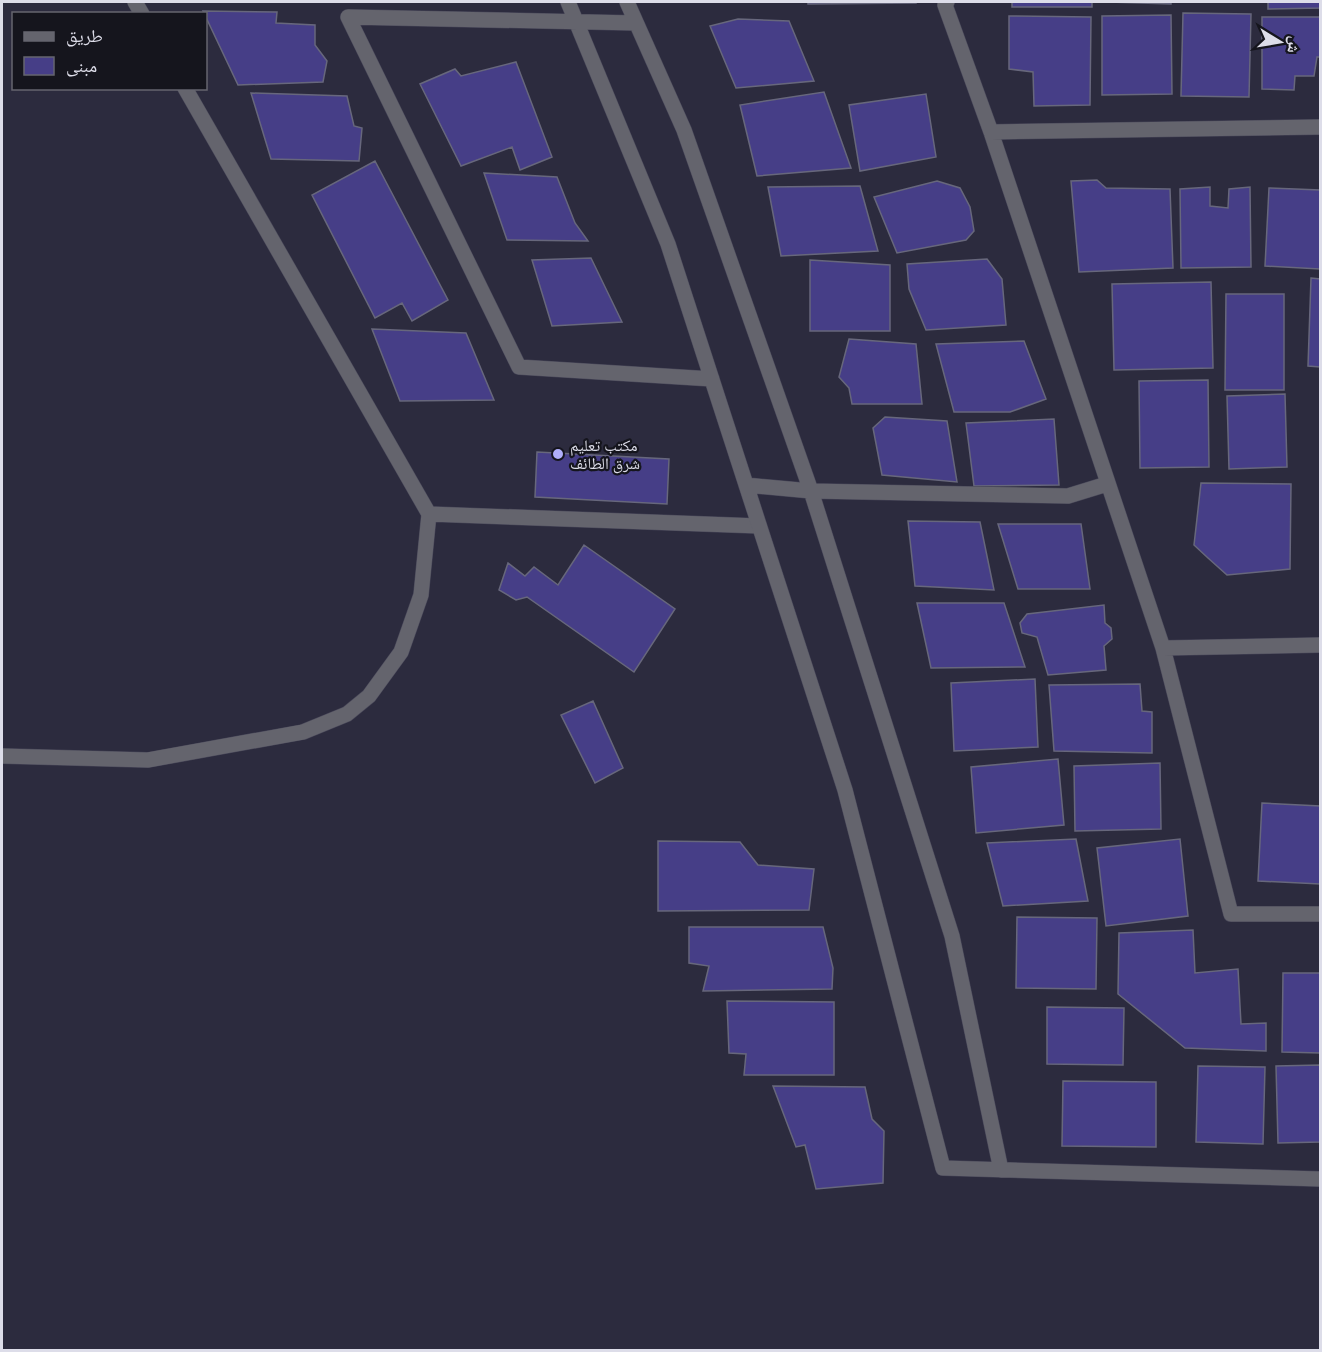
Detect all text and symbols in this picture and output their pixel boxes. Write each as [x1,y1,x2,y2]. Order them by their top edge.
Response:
legend [12,12,207,90]
north arrow [1250,12,1310,72]
text: طريق [66,23,103,47]
text: ش [1282,34,1307,55]
text: مبنى [66,53,97,77]
place label: مكتب تعليم شرق الطائف [570,434,640,474]
marker: مكتب تعليم شرق الطائف [551,447,565,461]

